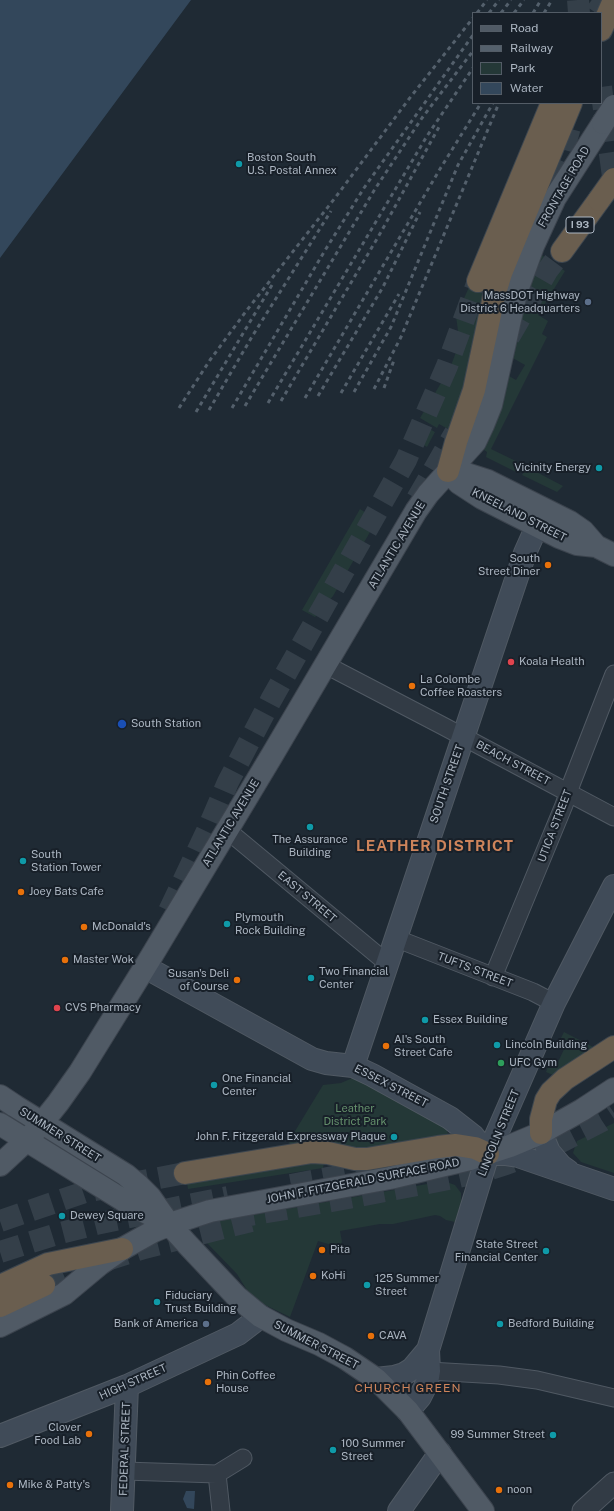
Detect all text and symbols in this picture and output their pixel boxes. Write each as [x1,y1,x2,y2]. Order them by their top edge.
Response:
legend [472,12,602,104]
text: Road [510,21,538,35]
text: Railway [510,41,553,55]
text: Park [510,61,536,75]
text: Water [510,81,543,95]
street label: FRONTAGE ROAD [535,144,593,230]
place label: Boston South U.S. Postal Annex [247,151,337,177]
marker: Boston South U.S. Postal Annex [234,159,244,169]
road number: I 93 [566,217,594,233]
place label: MassDOT Highway District 6 Headquarters [460,289,580,315]
marker: MassDOT Highway District 6 Headquarters [583,297,593,307]
place label: Vicinity Energy [514,461,591,475]
marker: Vicinity Energy [594,463,604,473]
street label: KNEELAND STREET [470,485,568,545]
street label: ATLANTIC AVENUE [366,499,428,591]
place label: South Street Diner [478,552,540,578]
marker: South Street Diner [543,560,553,570]
place label: Koala Health [519,655,585,669]
marker: Koala Health [506,657,516,667]
place label: La Colombe Coffee Roasters [420,673,502,699]
marker: La Colombe Coffee Roasters [407,681,417,691]
place label: South Station [131,717,201,731]
marker: South Station [116,718,128,730]
street label: BEACH STREET [474,738,552,788]
street label: SOUTH STREET [427,743,467,825]
street label: ATLANTIC AVENUE [200,777,262,869]
street label: UTICA STREET [535,788,575,864]
marker: The Assurance Building [305,822,315,832]
place label: The Assurance Building [272,833,348,859]
district label: LEATHER DISTRICT [356,837,514,855]
place label: South Station Tower [31,848,101,874]
marker: South Station Tower [18,856,28,866]
street label: EAST STREET [275,869,339,925]
place label: Joey Bats Cafe [29,885,104,899]
marker: Joey Bats Cafe [16,887,26,897]
place label: Plymouth Rock Building [235,911,306,937]
marker: Plymouth Rock Building [222,919,232,929]
place label: McDonald's [92,920,151,934]
marker: McDonald's [79,922,89,932]
street label: TUFTS STREET [436,950,514,990]
place label: Master Wok [73,953,134,967]
marker: Master Wok [60,955,70,965]
place label: Two Financial Center [319,965,389,991]
place label: Susan's Deli of Course [168,967,229,993]
marker: Two Financial Center [306,973,316,983]
marker: Susan's Deli of Course [232,975,242,985]
place label: CVS Pharmacy [65,1001,141,1015]
marker: CVS Pharmacy [52,1003,62,1013]
place label: Essex Building [433,1013,508,1027]
marker: Essex Building [420,1015,430,1025]
place label: Al's South Street Cafe [394,1033,453,1059]
place label: Lincoln Building [505,1038,587,1052]
marker: Lincoln Building [492,1040,502,1050]
marker: Al's South Street Cafe [381,1041,391,1051]
place label: UFC Gym [509,1056,557,1070]
marker: UFC Gym [496,1058,506,1068]
street label: ESSEX STREET [352,1062,430,1110]
place label: One Financial Center [222,1072,291,1098]
marker: One Financial Center [209,1080,219,1090]
street label: LINCOLN STREET [476,1088,522,1178]
park label: Leather District Park [323,1102,387,1128]
street label: SUMMER STREET [17,1105,103,1165]
place label: John F. Fitzgerald Expressway Plaque [196,1130,386,1144]
marker: John F. Fitzgerald Expressway Plaque [389,1132,399,1142]
street label: JOHN F. FITZGERALD SURFACE ROAD [265,1156,461,1206]
place label: Dewey Square [70,1209,144,1223]
marker: Dewey Square [57,1211,67,1221]
place label: State Street Financial Center [455,1238,538,1264]
place label: Pita [330,1243,350,1257]
marker: Pita [317,1245,327,1255]
marker: State Street Financial Center [541,1246,551,1256]
place label: KoHi [321,1269,345,1283]
marker: KoHi [308,1271,318,1281]
place label: 125 Summer Street [375,1272,439,1298]
marker: 125 Summer Street [362,1280,372,1290]
place label: Fiduciary Trust Building [165,1289,237,1315]
marker: Fiduciary Trust Building [152,1297,162,1307]
place label: Bank of America [114,1317,198,1331]
place label: Bedford Building [508,1317,594,1331]
street label: SUMMER STREET [271,1318,361,1372]
marker: Bank of America [201,1319,211,1329]
marker: Bedford Building [495,1319,505,1329]
place label: CAVA [379,1329,407,1343]
marker: CAVA [366,1331,376,1341]
street label: HIGH STREET [97,1361,169,1403]
place label: Phin Coffee House [216,1369,276,1395]
marker: Phin Coffee House [203,1377,213,1387]
district label: CHURCH GREEN [354,1381,462,1395]
street label: FEDERAL STREET [117,1402,133,1496]
place label: Clover Food Lab [34,1421,81,1447]
place label: 99 Summer Street [450,1428,545,1442]
marker: Clover Food Lab [84,1429,94,1439]
marker: 99 Summer Street [548,1430,558,1440]
place label: 100 Summer Street [341,1437,405,1463]
marker: 100 Summer Street [328,1445,338,1455]
place label: Mike & Patty's [18,1478,90,1492]
marker: Mike & Patty's [5,1480,15,1490]
place label: noon [507,1483,532,1497]
marker: noon [494,1485,504,1495]

